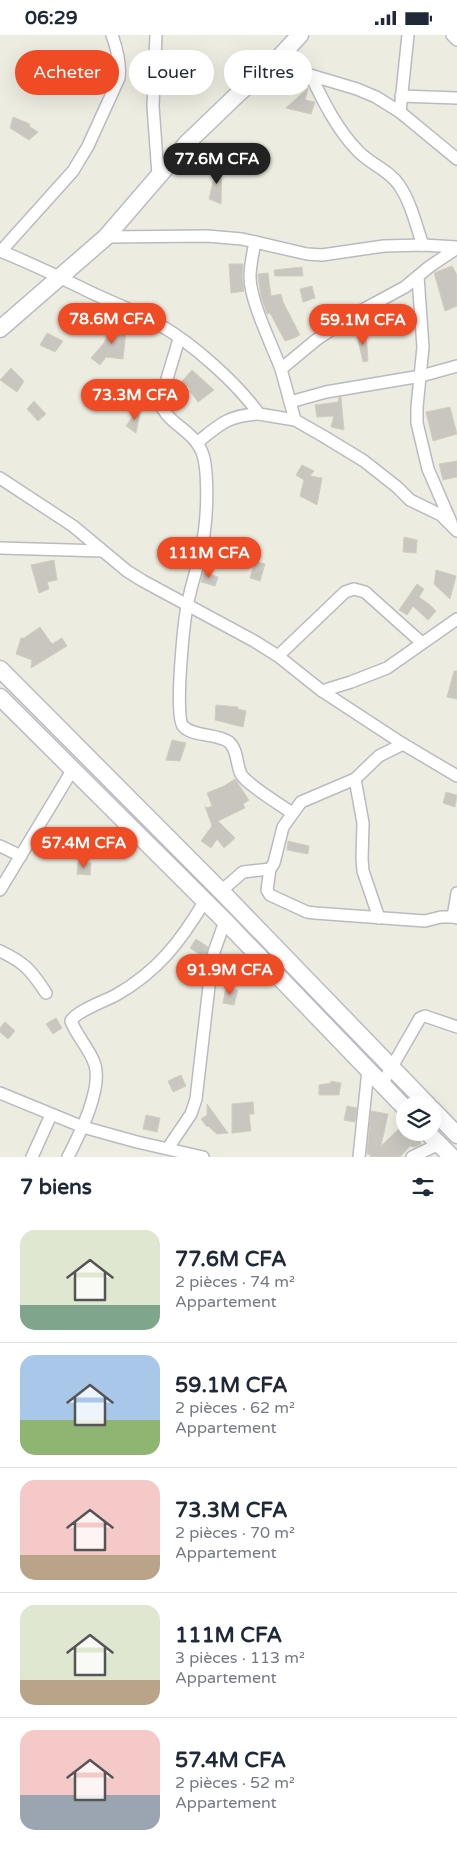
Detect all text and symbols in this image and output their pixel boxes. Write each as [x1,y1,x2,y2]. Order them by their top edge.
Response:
text: 06:29 [25,7,78,29]
chip: Acheter [15,50,119,95]
chip: Louer [129,50,214,95]
chip: Filtres [224,50,312,95]
pin: 77.6M CFA [160,143,274,185]
text: 77.6M CFA [174,149,260,169]
pin: 78.6M CFA [55,303,169,345]
pin: 59.1M CFA [306,303,420,346]
text: 78.6M CFA [69,309,155,329]
text: 59.1M CFA [320,310,406,330]
pin: 73.3M CFA [78,379,192,421]
text: 73.3M CFA [92,385,178,405]
pin: 111M CFA [157,537,261,579]
text: 111M CFA [168,543,250,563]
pin: 57.4M CFA [27,827,141,869]
text: 57.4M CFA [42,833,126,853]
pin: 91.9M CFA [173,953,287,996]
text: 91.9M CFA [187,960,273,980]
map controls [396,1096,441,1141]
button: layers [396,1096,441,1141]
icon: filters [409,1173,437,1201]
text: 7 biens [20,1175,92,1200]
text: 77.6M CFA [175,1247,287,1272]
icon: home [60,1250,120,1310]
text: 2 pièces · 74 m² [175,1272,295,1292]
text: Appartement [175,1292,277,1312]
text: 59.1M CFA [175,1373,288,1398]
icon: home [60,1375,120,1435]
text: 2 pièces · 62 m² [175,1398,295,1418]
text: Appartement [175,1418,277,1438]
text: 73.3M CFA [175,1498,288,1523]
icon: home [60,1500,120,1560]
text: 2 pièces · 70 m² [175,1523,295,1543]
text: Appartement [175,1543,277,1563]
text: 111M CFA [175,1623,282,1648]
icon: home [60,1625,120,1685]
text: 3 pièces · 113 m² [175,1648,305,1668]
text: Appartement [175,1668,277,1688]
text: 57.4M CFA [175,1748,286,1773]
icon: home [60,1750,120,1810]
text: 2 pièces · 52 m² [175,1773,295,1793]
text: Appartement [175,1793,277,1813]

